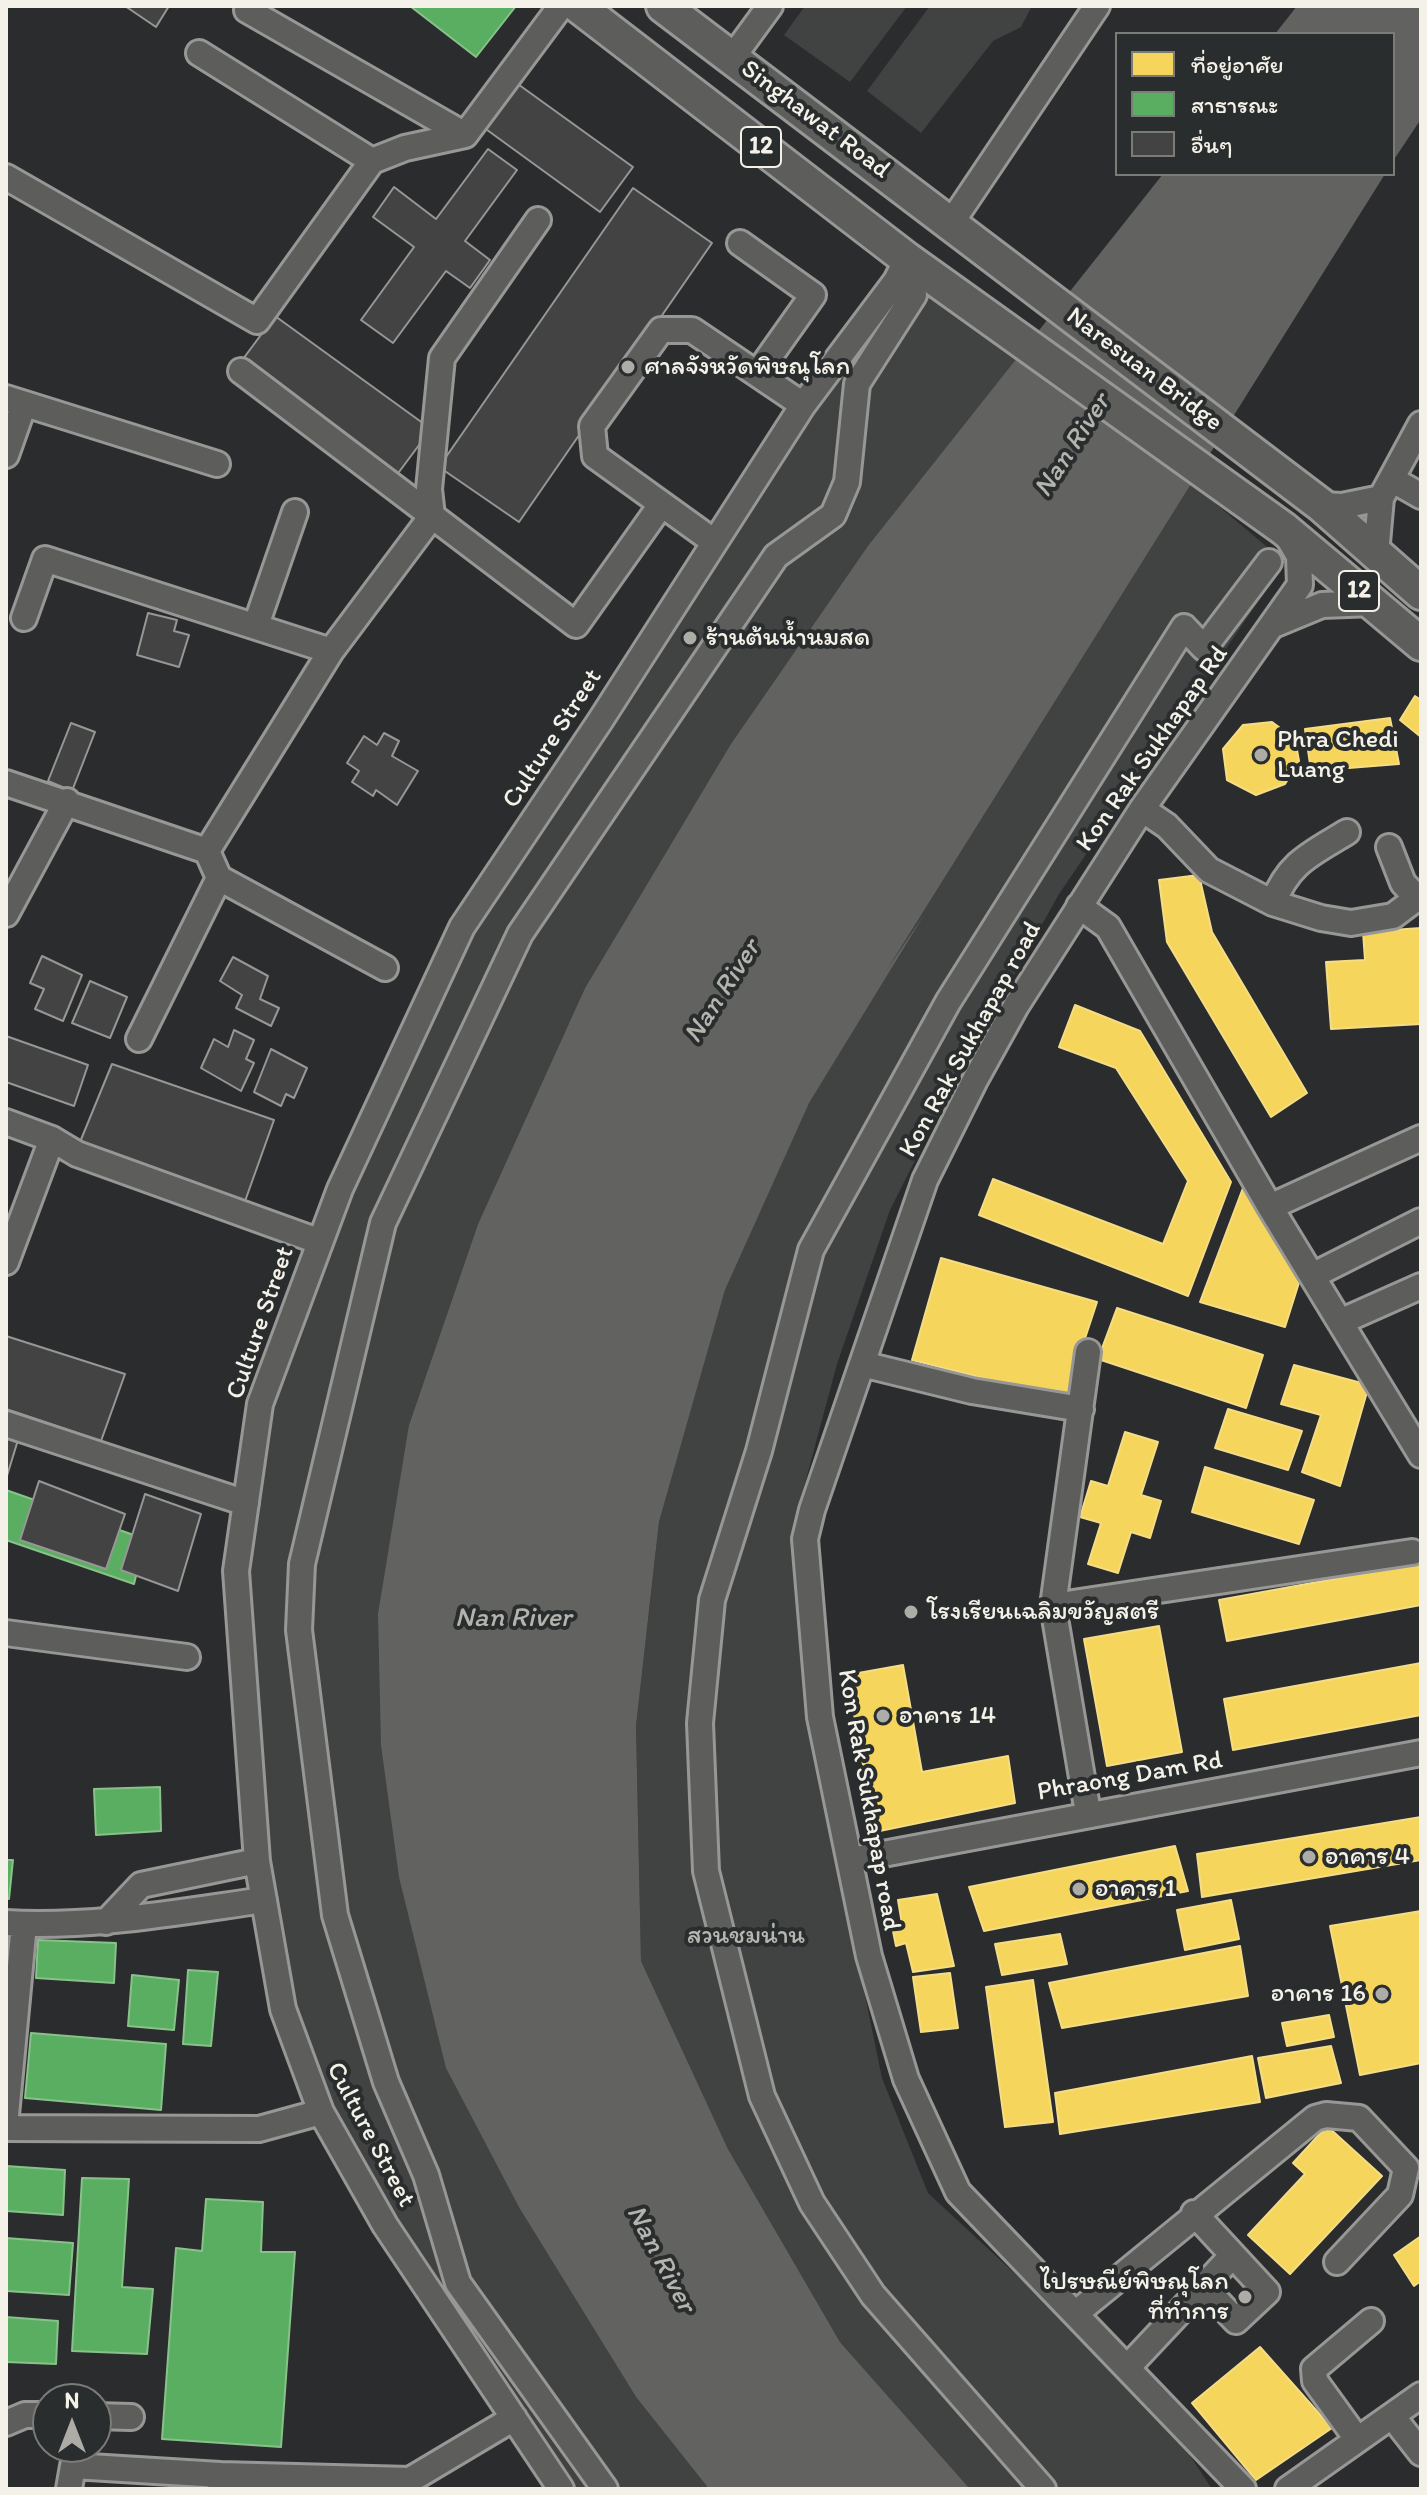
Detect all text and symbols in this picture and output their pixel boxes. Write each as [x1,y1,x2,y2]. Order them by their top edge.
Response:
legend [1115,32,1395,176]
text: ที่อยู่อาศัย [1191,50,1283,79]
street label: Singhawat Road [734,54,896,186]
text: สาธารณะ [1191,90,1278,119]
road number: 12 [741,127,781,167]
text: อื่นๆ [1191,130,1233,159]
street label: Naresuan Bridge [1060,301,1228,439]
place label: ศาลจังหวัดพิษณุโลก [644,351,850,383]
marker: ศาลจังหวัดพิษณุโลก [619,358,637,376]
water label: Nan River [1027,388,1119,504]
road number: 12 [1339,571,1379,611]
place label: ร้านต้นน้ำนมสด [706,622,870,654]
marker: ร้านต้นน้ำนมสด [681,629,699,647]
street label: Kon Rak Sukhapap Rd [1070,640,1236,858]
street label: Culture Street [496,664,610,814]
place label: Phra Chedi Luang [1277,724,1399,786]
marker: Phra Chedi Luang [1252,746,1270,764]
street label: Kon Rak Sukhapap road [893,917,1049,1163]
water label: Nan River [677,934,769,1050]
street label: Culture Street [220,1242,302,1404]
place label: โรงเรียนเฉลิมขวัญสตรี [927,1596,1159,1628]
water label: Nan River [455,1602,571,1636]
marker: โรงเรียนเฉลิมขวัญสตรี [902,1603,920,1621]
street label: Kon Rak Sukhapap road [830,1667,906,1933]
place label: อาคาร 14 [899,1700,996,1732]
marker: อาคาร 14 [874,1707,892,1725]
street label: Phraong Dam Rd [1035,1745,1225,1809]
place label: อาคาร 4 [1325,1841,1410,1873]
marker: อาคาร 4 [1300,1848,1318,1866]
place label: อาคาร 1 [1095,1873,1177,1905]
marker: อาคาร 1 [1070,1880,1088,1898]
park label: สวนชมน่าน [687,1920,805,1952]
place label: อาคาร 16 [1271,1978,1366,2010]
marker: อาคาร 16 [1373,1985,1391,2003]
street label: Culture Street [319,2057,421,2213]
water label: Nan River [618,2200,702,2318]
place label: ไปรษณีย์พิษณุโลก ที่ทำการ [1040,2266,1229,2328]
marker: ไปรษณีย์พิษณุโลก ที่ทำการ [1236,2288,1254,2306]
north arrow [32,2383,112,2463]
text: N [65,2387,79,2414]

